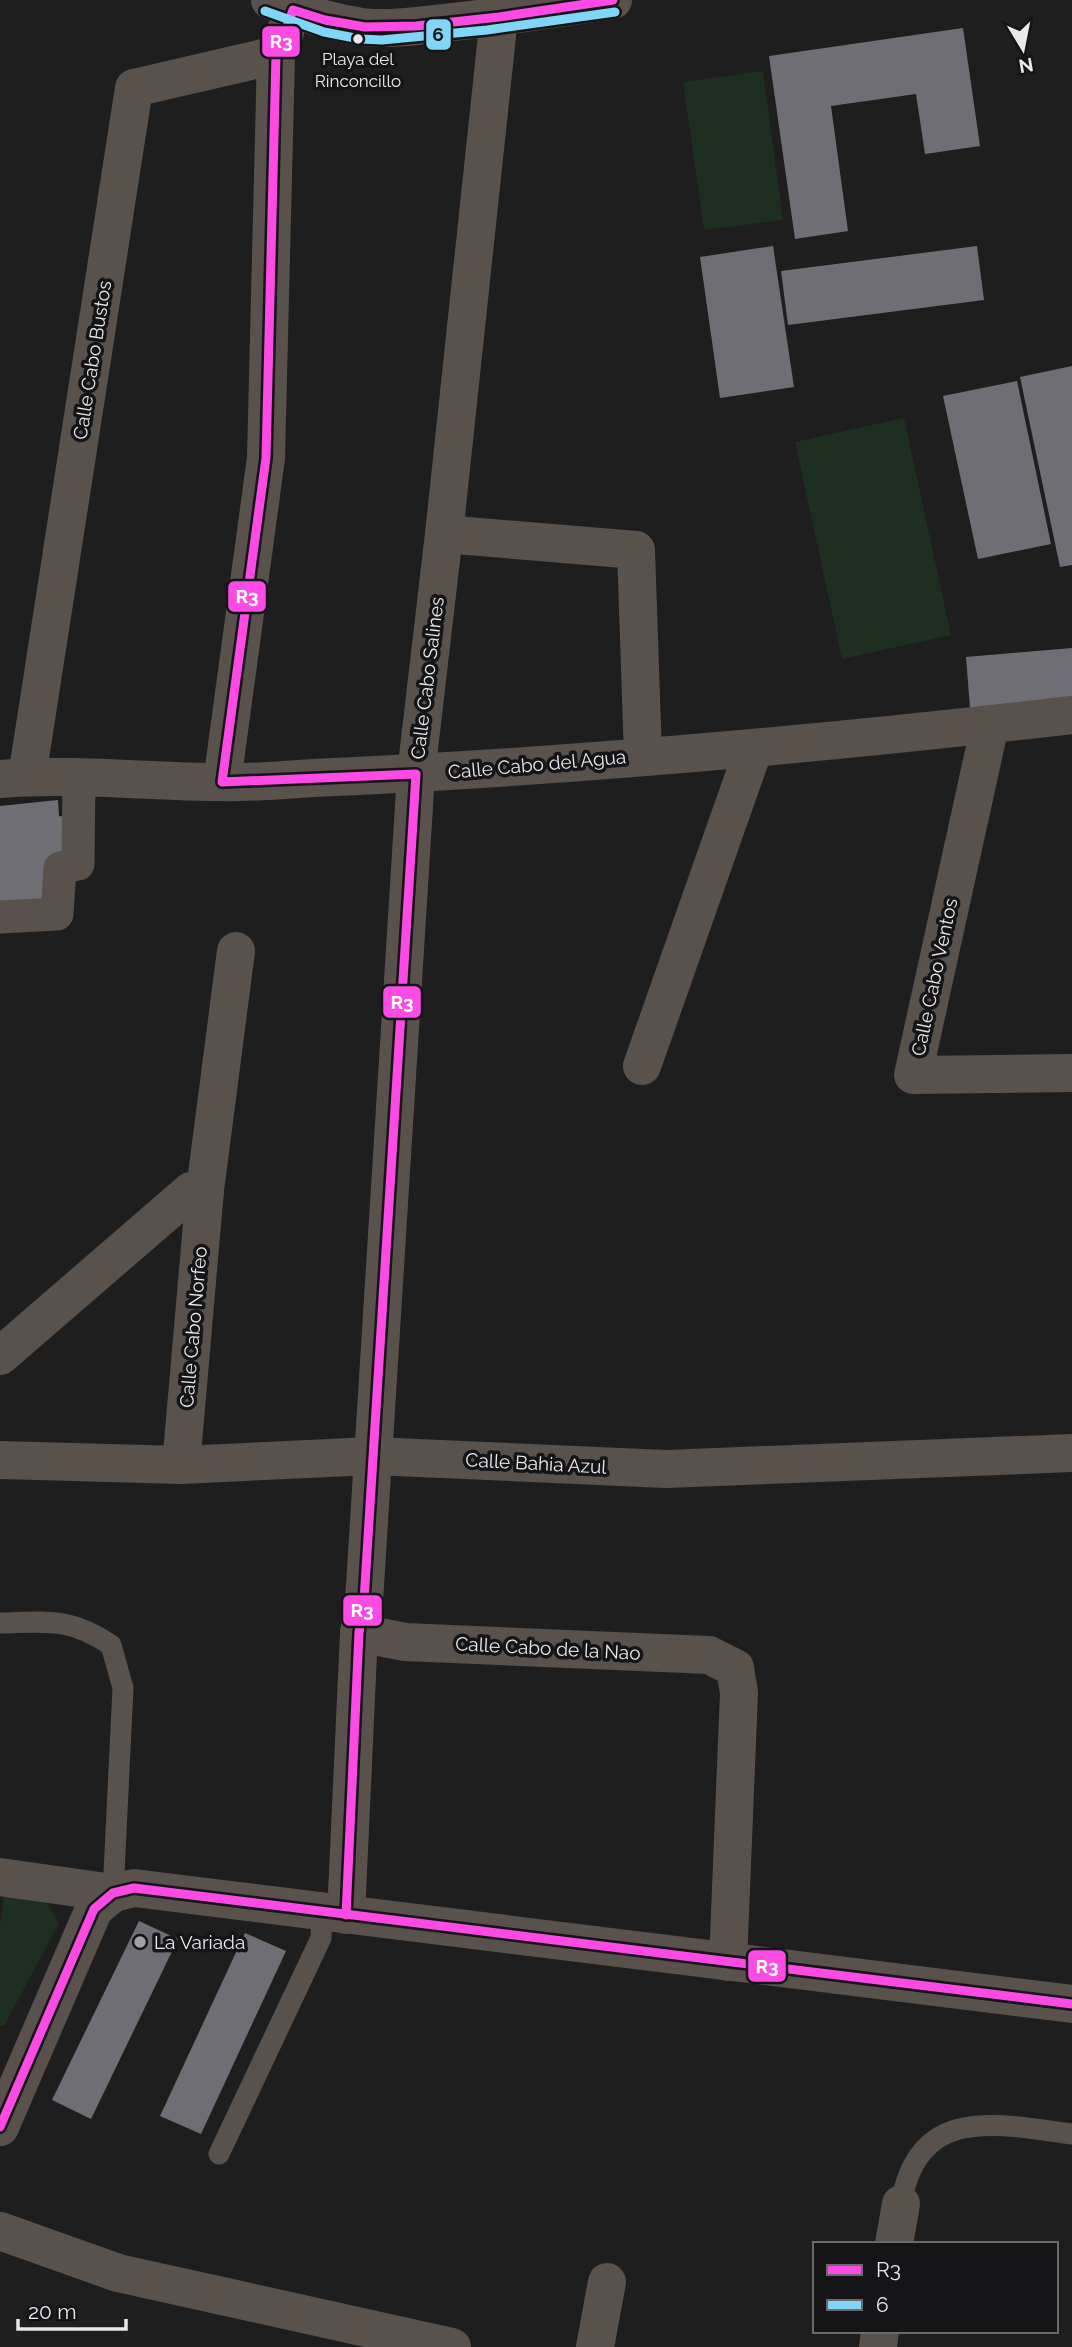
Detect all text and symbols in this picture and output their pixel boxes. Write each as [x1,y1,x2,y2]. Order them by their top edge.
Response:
north arrow [988,14,1058,84]
line badge: 6 [425,18,452,51]
text: 6 [432,23,444,45]
line badge: R3 [261,25,301,58]
text: R3 [269,30,293,52]
marker: Playa del Rinconcillo [351,32,365,46]
place label: Playa del Rinconcillo [315,49,401,91]
text: N [1017,54,1035,78]
street label: Calle Cabo Bustos [69,279,115,441]
line badge: R3 [227,580,267,613]
text: R3 [235,585,259,607]
street label: Calle Cabo Salines [406,595,448,761]
street label: Calle Cabo del Agua [447,745,627,783]
street label: Calle Cabo Ventos [907,896,961,1058]
line badge: R3 [382,985,422,1019]
text: R3 [390,991,414,1013]
street label: Calle Cabo Norfeo [175,1245,211,1409]
street label: Calle Bahia Azul [465,1448,608,1478]
line badge: R3 [342,1594,383,1627]
text: R3 [350,1599,374,1621]
street label: Calle Cabo de la Nao [455,1632,641,1664]
place label: La Variada [154,1931,245,1953]
marker: La Variada [132,1934,148,1950]
line badge: R3 [747,1949,787,1983]
text: R3 [755,1955,779,1977]
legend [813,2242,1058,2333]
text: R3 [876,2257,901,2282]
scale bar [18,2288,126,2332]
text: 6 [876,2292,889,2317]
text: 20 m [28,2299,76,2324]

